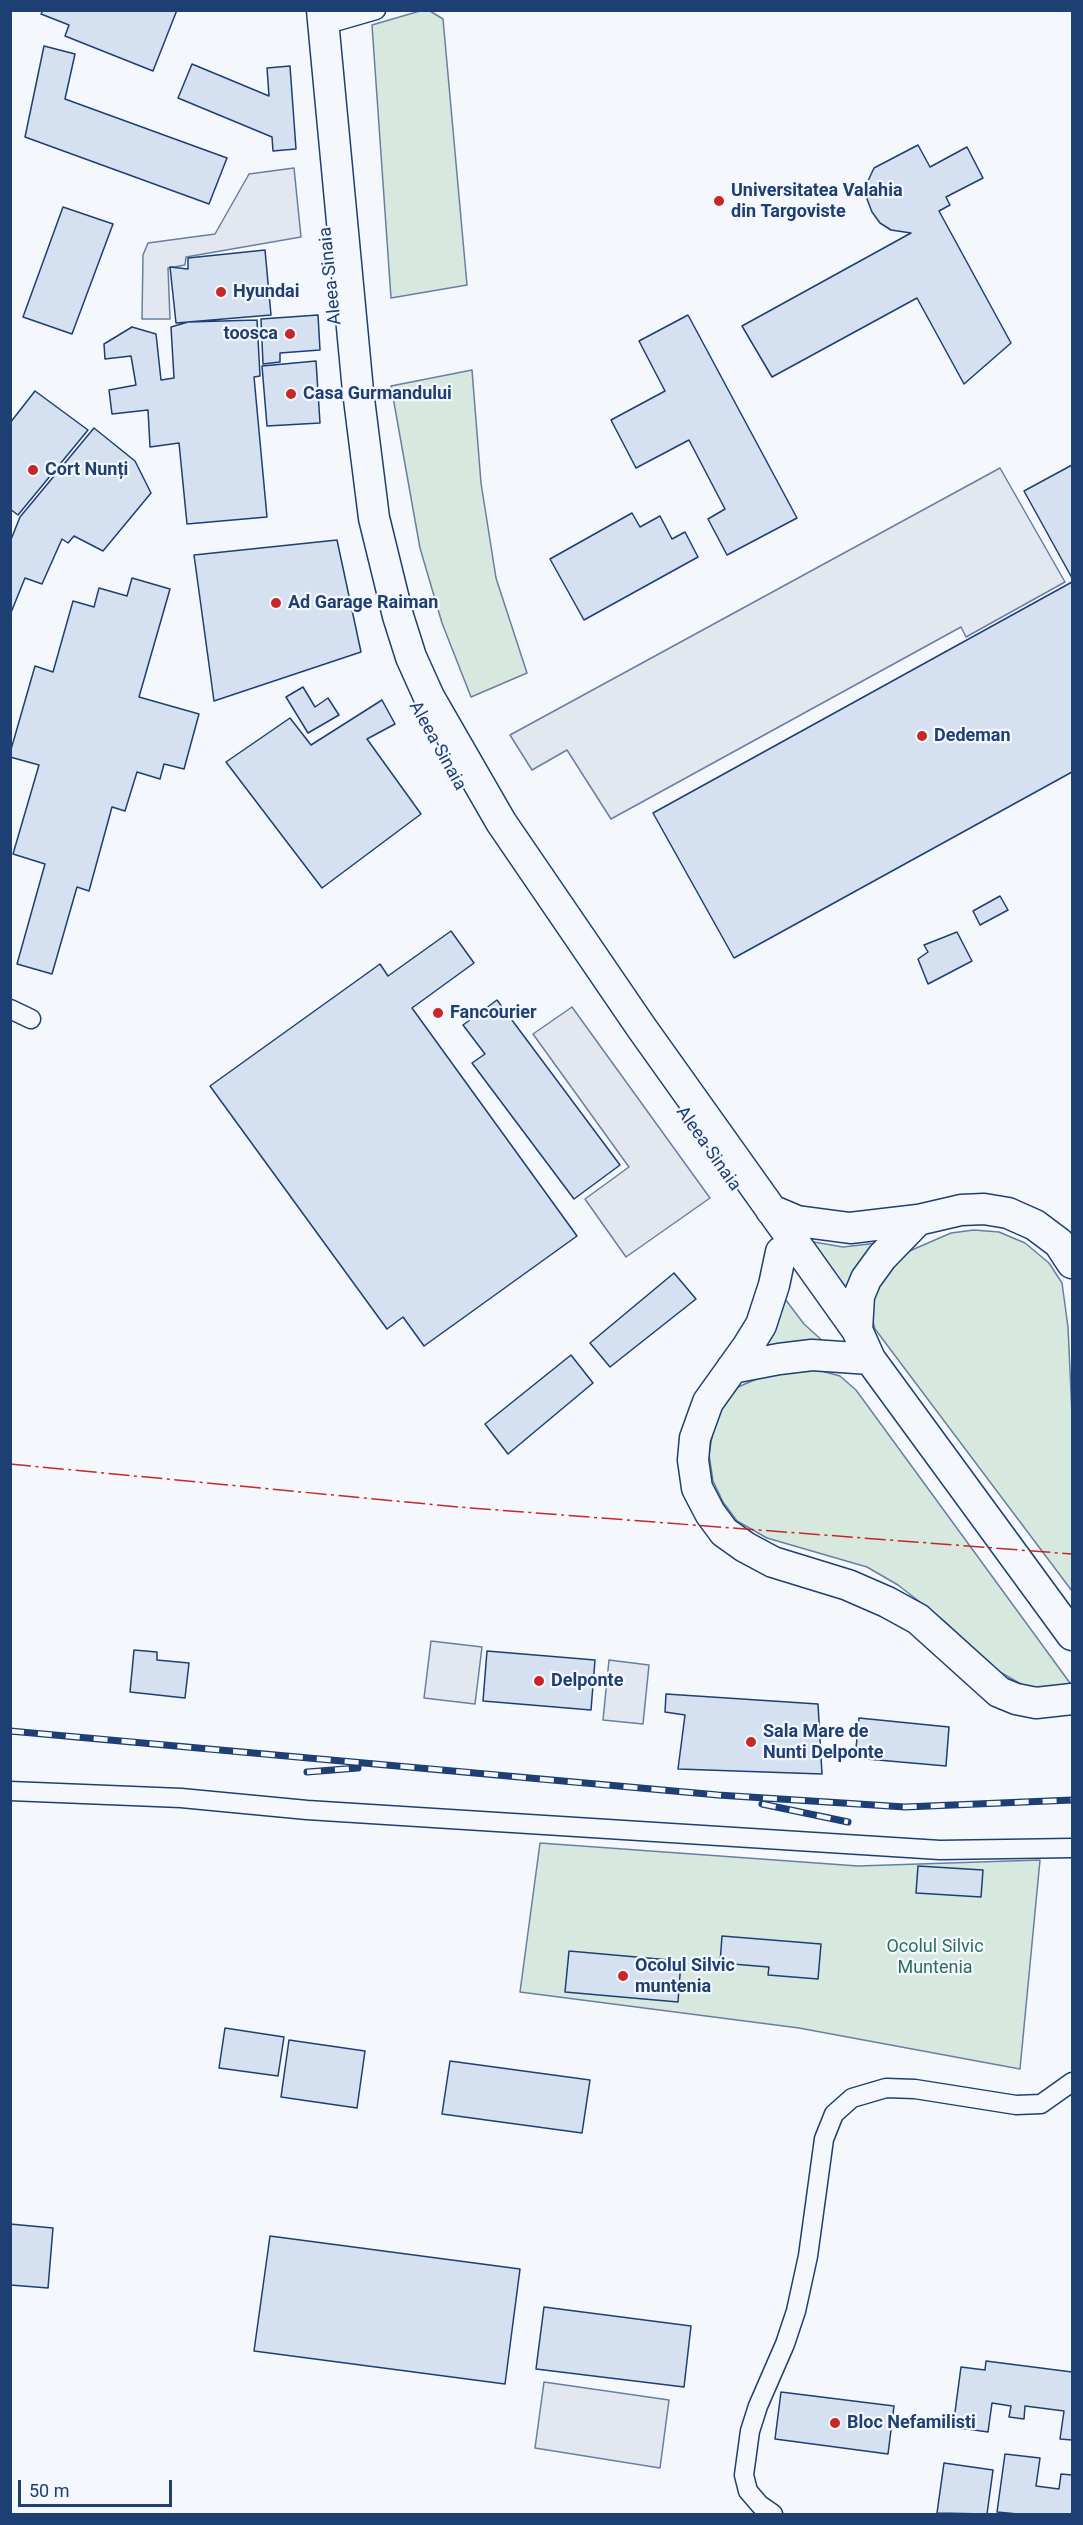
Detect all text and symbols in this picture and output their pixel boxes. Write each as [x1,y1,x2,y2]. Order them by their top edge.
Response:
place label: Universitatea Valahia din Targoviste [731,180,903,222]
marker: Universitatea Valahia din Targoviste [712,194,726,208]
street label: Aleea Sinaia [315,226,347,326]
place label: Hyundai [233,281,299,303]
marker: Hyundai [214,285,228,299]
place label: toosca [224,323,278,345]
marker: toosca [283,327,297,341]
place label: Casa Gurmandului [303,383,452,405]
marker: Casa Gurmandului [284,387,298,401]
place label: Cort Nunți [45,459,128,481]
marker: Cort Nunți [26,463,40,477]
place label: Ad Garage Raiman [288,592,438,614]
marker: Ad Garage Raiman [269,596,283,610]
street label: Aleea Sinaia [404,698,470,794]
place label: Dedeman [934,725,1011,747]
marker: Dedeman [915,729,929,743]
place label: Fancourier [450,1002,537,1024]
marker: Fancourier [431,1006,445,1020]
street label: Aleea Sinaia [671,1102,745,1196]
place label: Delponte [551,1670,623,1692]
marker: Delponte [532,1674,546,1688]
place label: Sala Mare de Nunti Delponte [763,1721,884,1764]
marker: Sala Mare de Nunti Delponte [744,1735,758,1749]
park label: Ocolul Silvic Muntenia [886,1936,984,1978]
place label: Ocolul Silvic muntenia [635,1955,735,1998]
marker: Ocolul Silvic muntenia [616,1969,630,1983]
place label: Bloc Nefamilisti [847,2412,976,2434]
marker: Bloc Nefamilisti [828,2416,842,2430]
scale bar [21,2468,176,2506]
text: 50 m [29,2480,69,2501]

